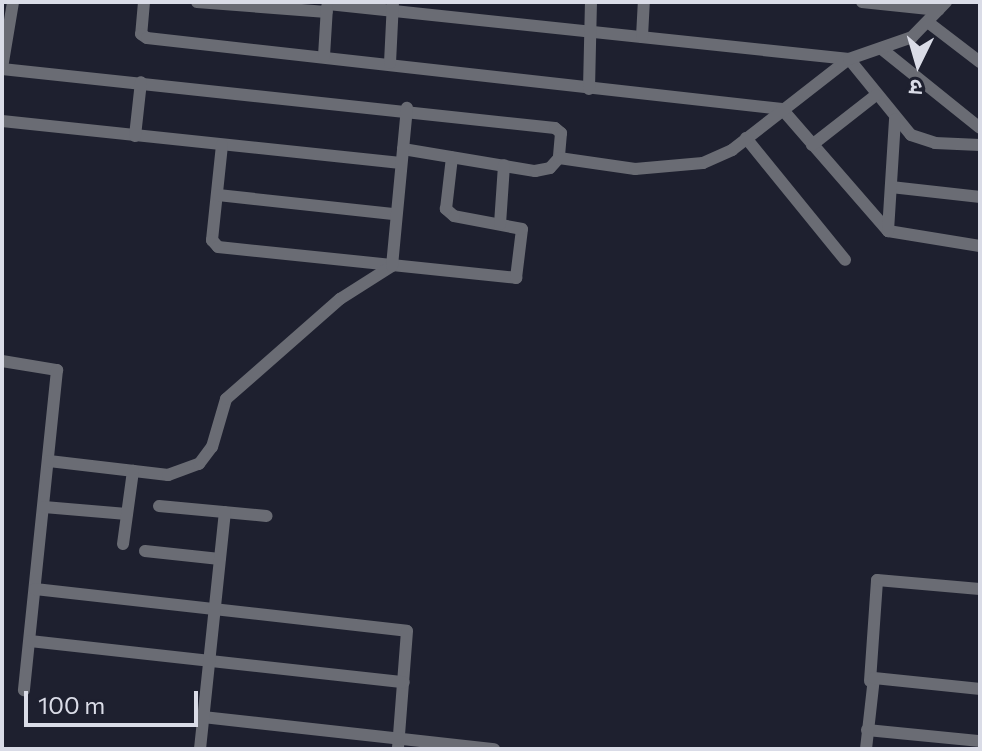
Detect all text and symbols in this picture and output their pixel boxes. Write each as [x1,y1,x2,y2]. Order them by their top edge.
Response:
north arrow [878,24,958,104]
text: उ [908,74,923,102]
scale bar [28,675,202,725]
text: 100 m [38,690,105,719]

